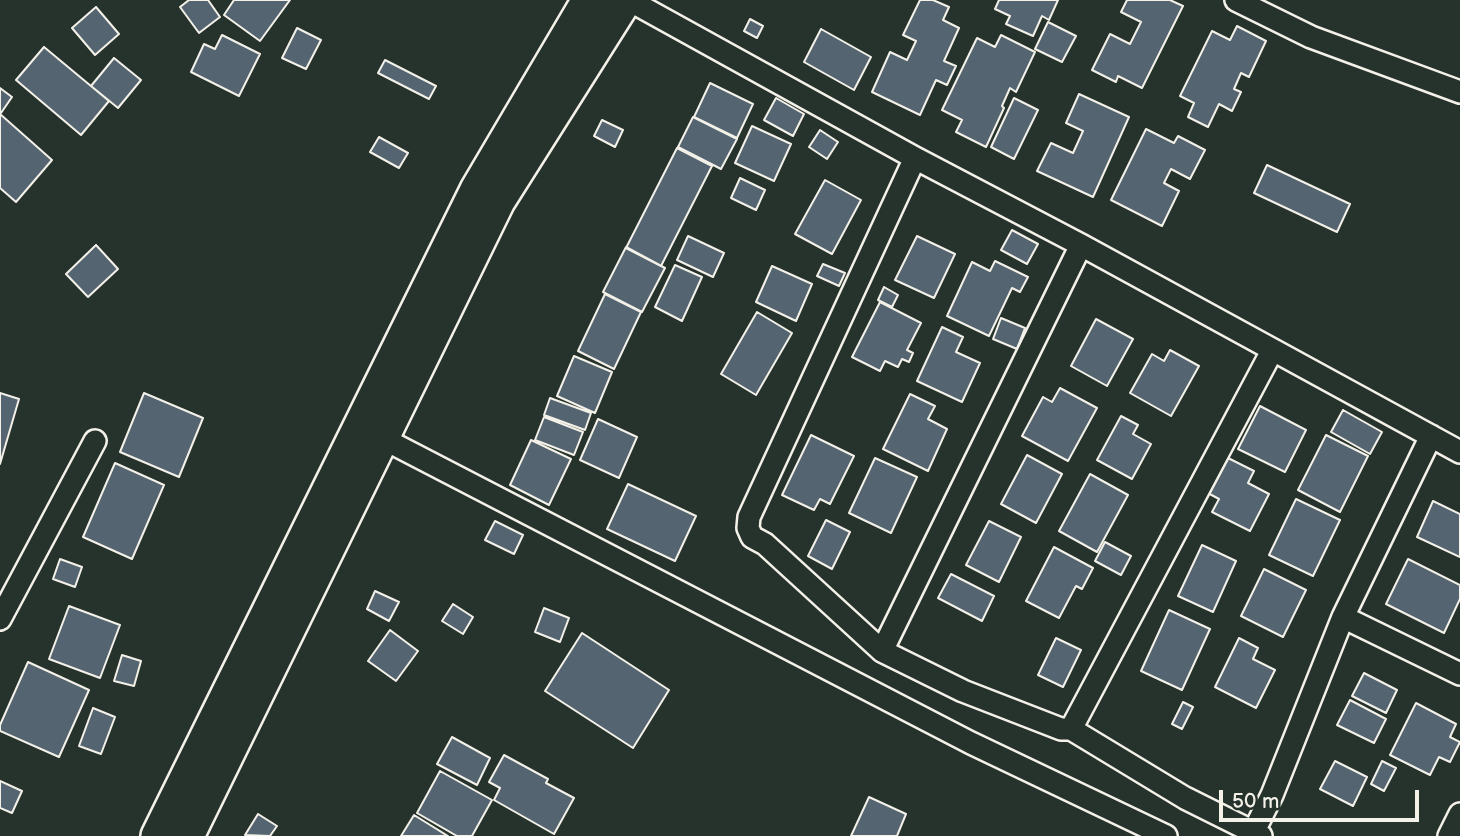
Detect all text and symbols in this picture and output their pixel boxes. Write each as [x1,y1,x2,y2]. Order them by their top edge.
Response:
scale bar [1222,776,1422,820]
text: 50 m [1232,789,1279,814]

